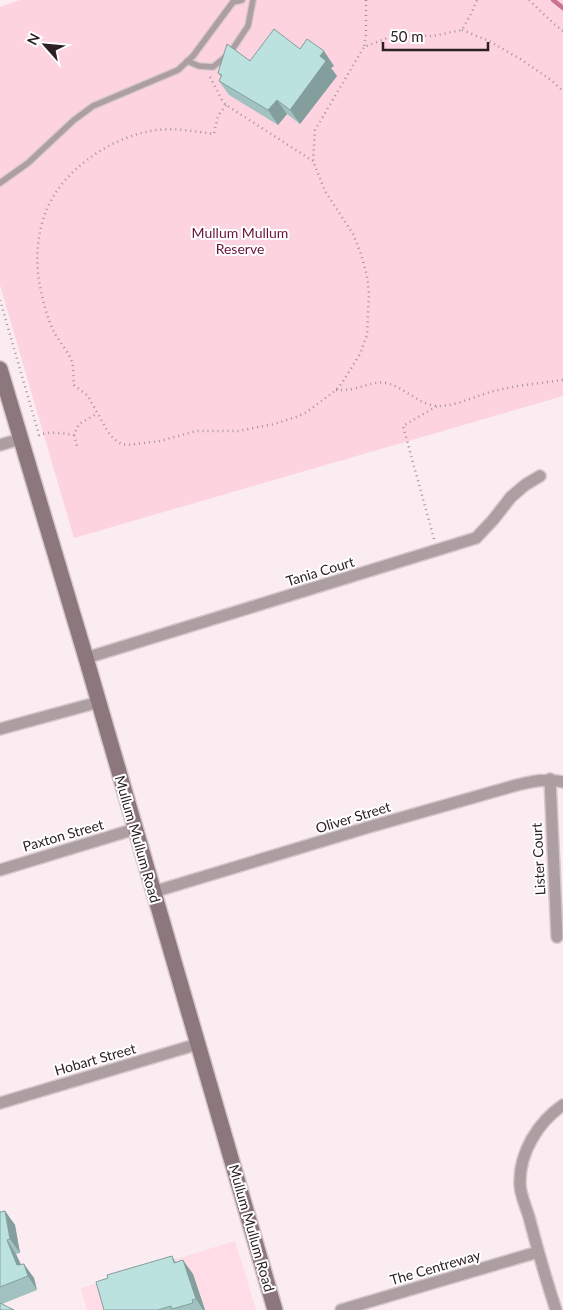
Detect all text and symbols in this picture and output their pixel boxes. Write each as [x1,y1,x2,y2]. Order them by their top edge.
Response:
north arrow [20,20,70,70]
scale bar [383,20,488,52]
text: 50 m [390,27,424,45]
text: N [23,30,43,48]
park label: Mullum Mullum Reserve [192,224,288,257]
street label: Tania Court [284,553,356,589]
street label: Mullum Mullum Road [112,773,164,905]
street label: Oliver Street [314,798,392,836]
street label: Paxton Street [21,815,105,855]
street label: Lister Court [528,822,548,896]
street label: Hobart Street [52,1039,138,1079]
street label: Mullum Mullum Road [226,1162,278,1294]
street label: The Centreway [388,1246,483,1288]

